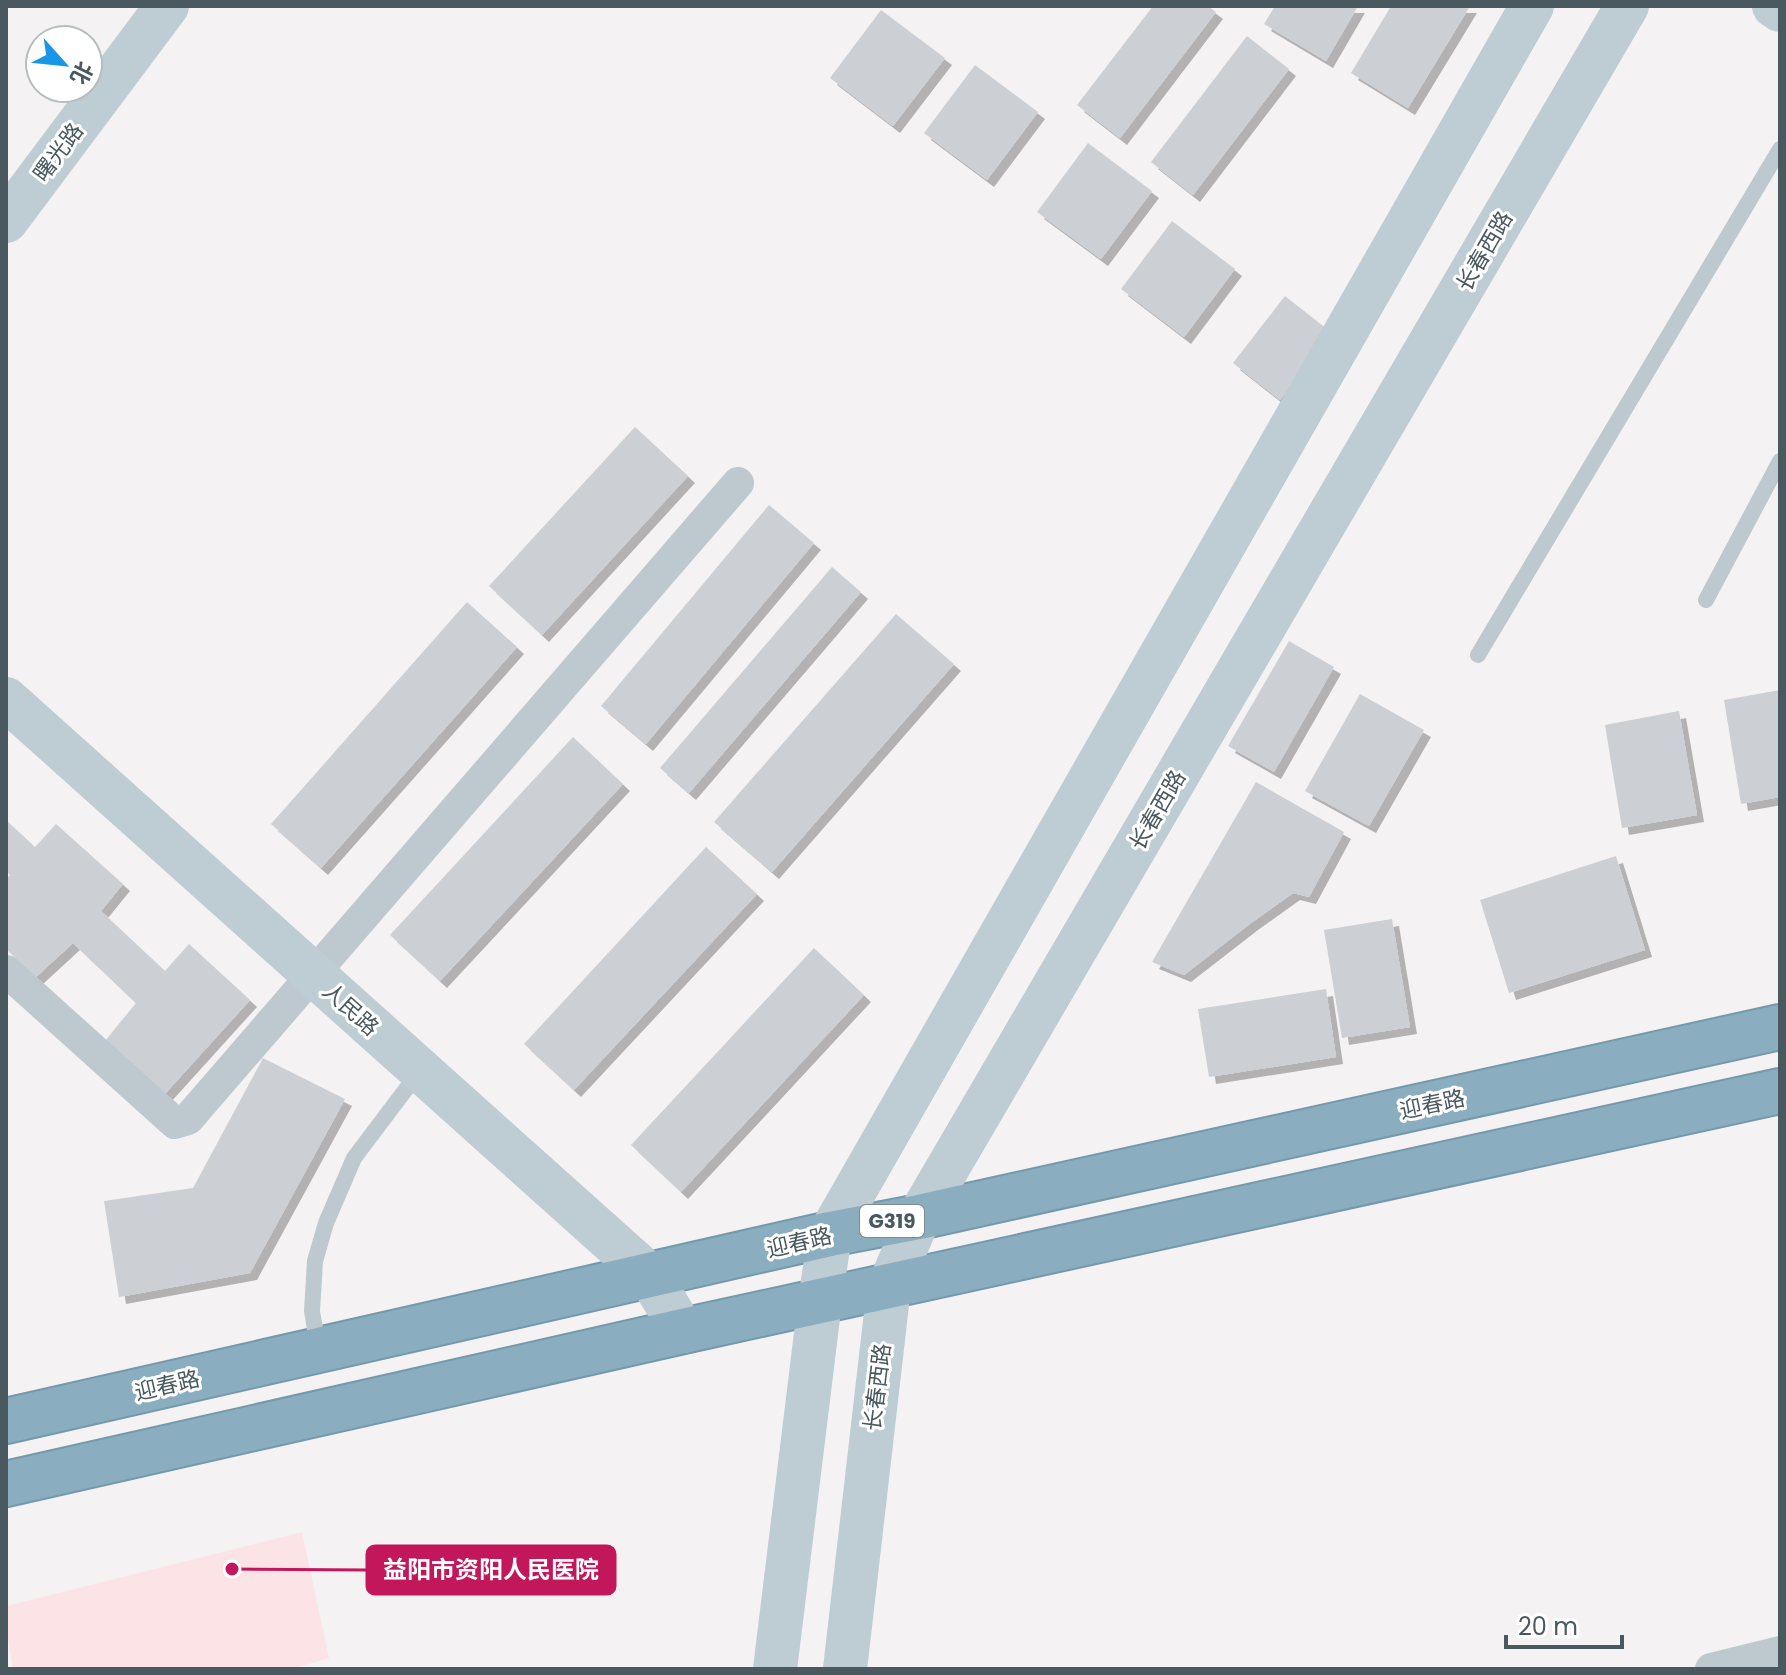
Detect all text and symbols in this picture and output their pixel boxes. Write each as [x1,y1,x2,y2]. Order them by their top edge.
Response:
north arrow [24,24,104,104]
text: 北 [63,56,100,90]
street label: 曙光路 [26,117,91,188]
street label: 长春西路 [1449,205,1520,297]
street label: 长春西路 [1122,764,1193,856]
street label: 人民路 [316,976,386,1043]
street label: 迎春路 [1397,1082,1468,1127]
road number: G319 [860,1205,924,1237]
street label: 迎春路 [763,1220,835,1265]
street label: 长春西路 [857,1341,898,1433]
street label: 迎春路 [131,1363,203,1408]
callout: 益阳市资阳人民医院 [367,1546,615,1594]
text: 益阳市资阳人民医院 [383,1553,599,1586]
scale bar [1506,1599,1622,1649]
text: 20 m [1518,1610,1578,1643]

